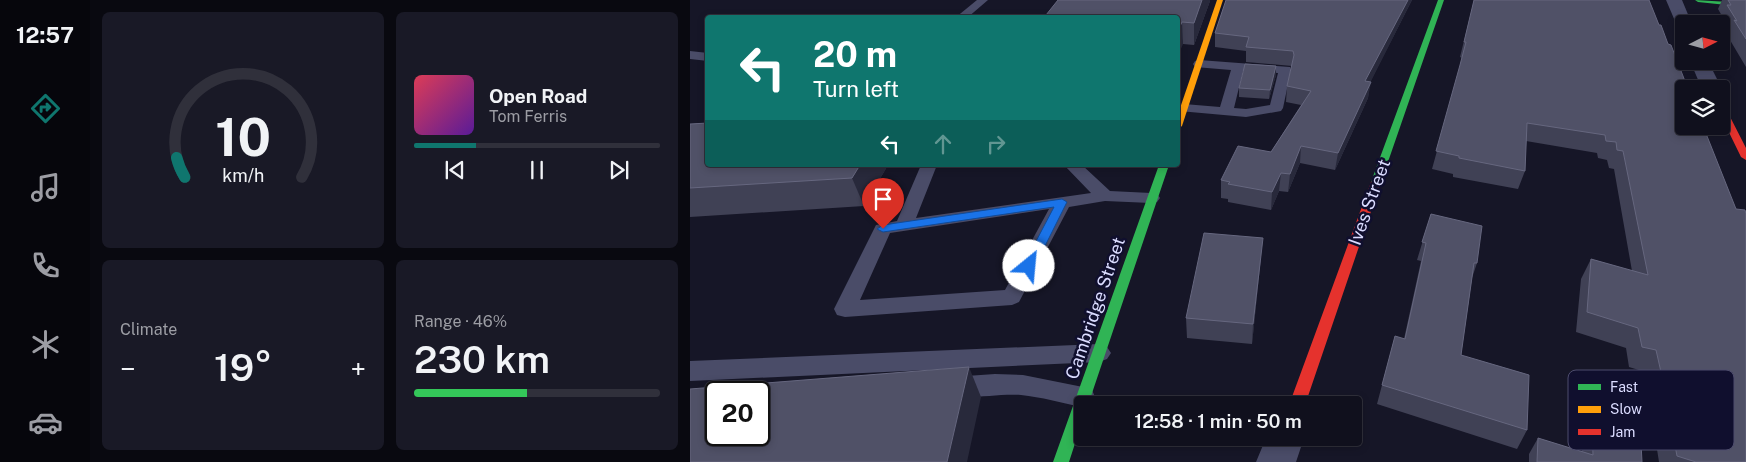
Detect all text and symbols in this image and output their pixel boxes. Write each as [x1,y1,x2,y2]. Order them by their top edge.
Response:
north arrow [1675,15,1730,70]
map controls [1675,15,1730,135]
text: 12:57 [16,22,74,48]
text: 20 m [813,34,897,75]
icon: left [730,35,795,100]
text: Turn left [813,76,899,102]
button: layers [1675,80,1730,135]
text: Open Road [489,85,587,107]
icon: directions [28,91,63,126]
text: 10 [215,107,271,168]
text: Tom Ferris [489,107,567,126]
icon: left [876,130,904,158]
icon: ahead [929,130,957,158]
icon: right [982,130,1010,158]
icon: previous [441,156,469,184]
icon: pause [523,156,551,184]
icon: next [605,156,633,184]
street label: Ives Street [1344,156,1394,248]
text: km/h [222,165,264,186]
icon: music [28,170,63,205]
pin [862,178,904,229]
icon: arrive [869,185,897,213]
street label: Cambridge Street [1061,234,1129,382]
position arrow [1002,239,1054,291]
icon: phone [28,248,63,283]
text: Range · 46% [414,312,507,331]
text: Climate [120,320,177,339]
icon: climate [28,327,63,362]
text: 230 km [414,337,550,382]
text: 19° [214,345,272,390]
text: − [120,352,136,385]
text: + [350,352,366,385]
legend [1568,370,1734,450]
text: Fast [1610,379,1638,395]
speed limit sign: 20 [705,381,770,446]
text: Slow [1610,401,1642,417]
icon: car [28,405,63,440]
text: 12:58 · 1 min · 50 m [1134,410,1302,432]
text: Jam [1610,424,1635,440]

